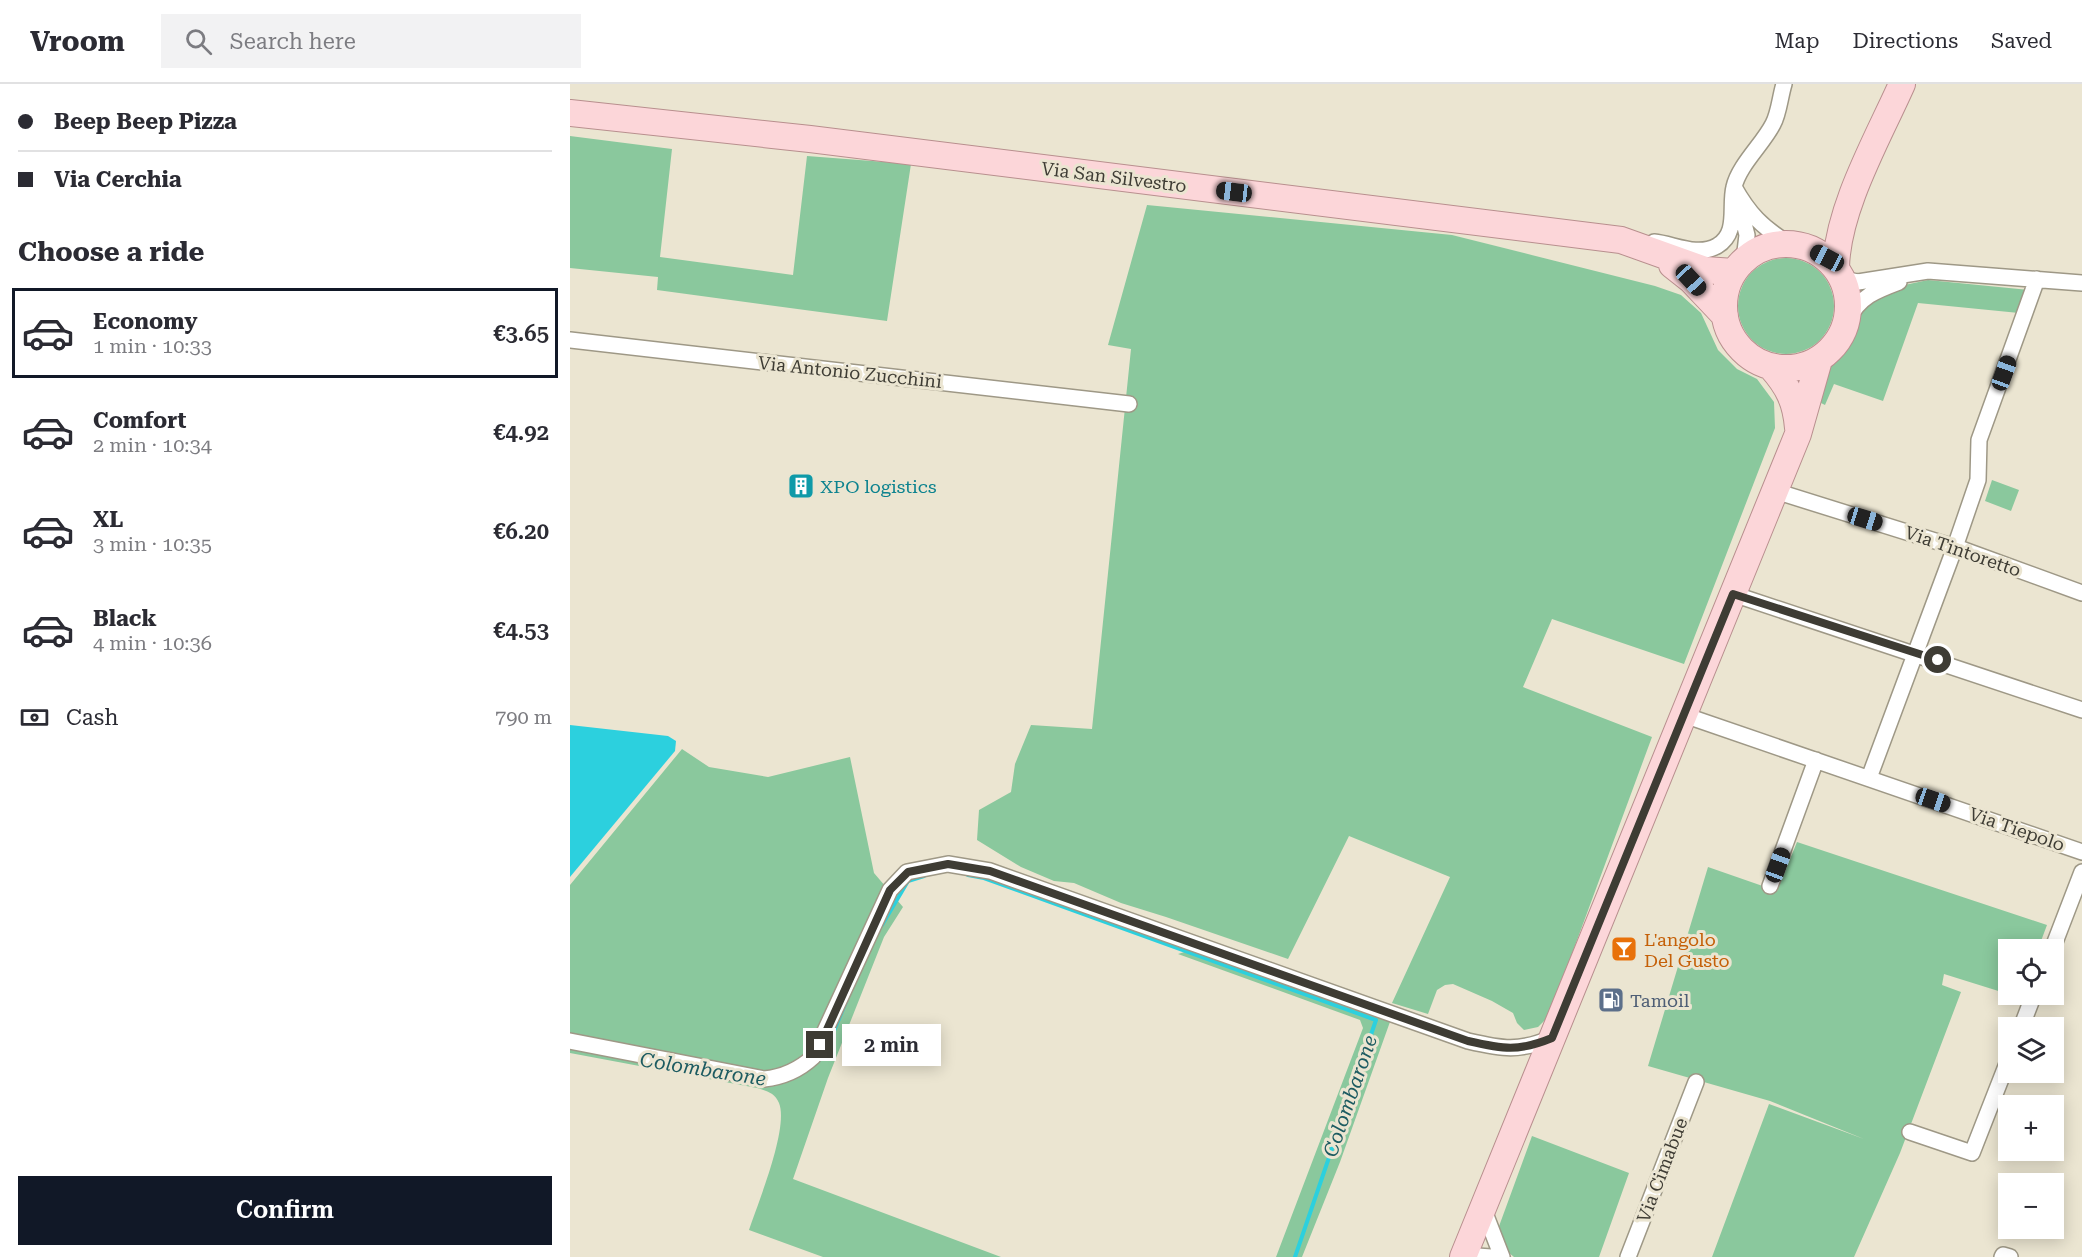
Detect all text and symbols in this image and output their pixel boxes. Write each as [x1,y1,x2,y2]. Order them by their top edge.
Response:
search box [161,14,581,68]
text: Vroom [30,25,125,58]
icon: search [182,25,215,58]
text: Search here [230,29,356,54]
text: Map [1775,29,1819,53]
text: Directions [1852,29,1958,53]
text: Saved [1991,29,2052,53]
text: Beep Beep Pizza [54,109,237,134]
street label: Via San Silvestro [1040,158,1188,196]
text: Via Cerchia [54,167,182,192]
car [1215,181,1253,203]
text: Choose a ride [18,236,204,268]
car [1807,242,1847,274]
car [1672,261,1710,299]
icon: car [21,306,75,360]
text: Economy [93,309,197,334]
text: €3.65 [493,321,549,346]
text: 1 min · 10:33 [93,334,212,358]
street label: Via Antonio Zucchini [757,352,943,392]
car [1989,353,2019,393]
icon: car [21,405,75,459]
text: Comfort [93,408,186,433]
text: €4.92 [493,420,549,445]
text: 2 min · 10:34 [93,433,212,457]
building icon: XPO logistics [786,471,816,501]
place label: XPO logistics [820,476,936,497]
icon: car [21,504,75,558]
car [1845,505,1885,533]
text: XL [93,507,123,532]
text: €6.20 [493,519,549,544]
street label: Via Tintoretto [1902,521,2024,581]
text: 3 min · 10:35 [93,532,212,556]
icon: car [21,603,75,657]
text: Black [93,606,157,631]
text: €4.53 [493,618,549,643]
text: 4 min · 10:36 [93,631,212,655]
route start [1924,646,1951,673]
icon: cash [18,701,51,734]
text: Cash [66,705,118,730]
text: 790 m [495,705,552,729]
car [1913,786,1953,814]
street label: Via Tiepolo [1966,803,2068,855]
car [1763,845,1793,885]
place label: L'angolo Del Gusto [1644,929,1730,971]
bar icon: L'angolo Del Gusto [1609,934,1639,964]
map controls [1998,939,2064,1239]
button: locate [1998,939,2064,1005]
fuel station icon: Tamoil [1596,985,1626,1015]
place label: Tamoil [1630,990,1690,1011]
button: layers [1998,1017,2064,1083]
callout: 2 min [841,1024,940,1066]
route end [806,1031,833,1058]
water label: Colombarone [1318,1032,1382,1160]
text: 2 min [864,1033,919,1057]
water label: Colombarone [638,1047,768,1091]
button: + [1998,1095,2064,1161]
street label: Via Cimabue [1632,1115,1692,1225]
button: − [1998,1173,2064,1239]
button: Confirm [18,1176,552,1245]

